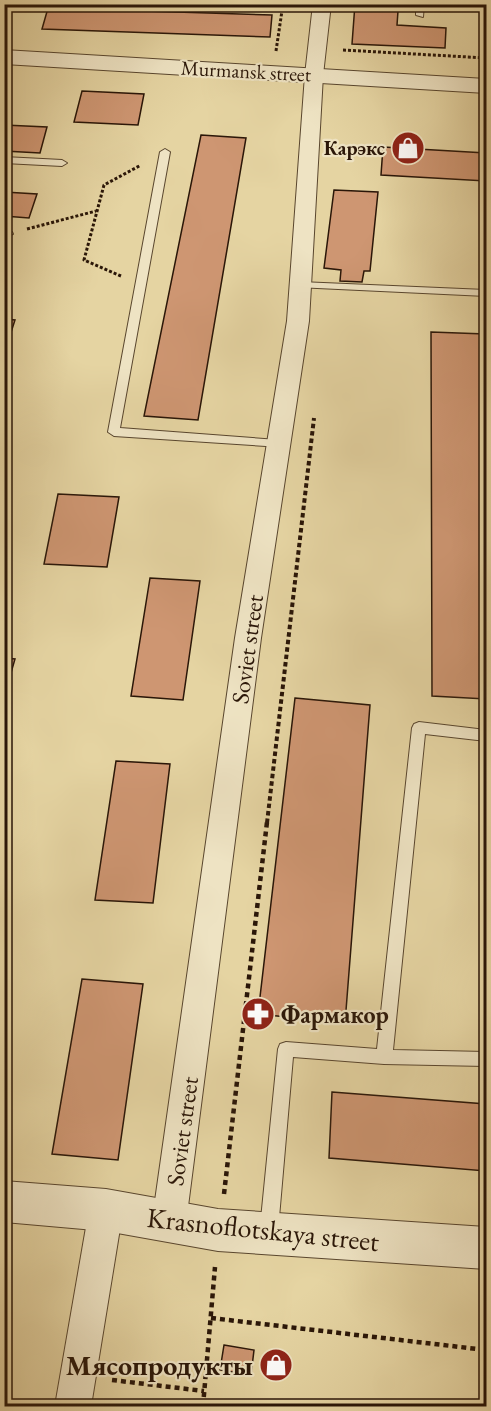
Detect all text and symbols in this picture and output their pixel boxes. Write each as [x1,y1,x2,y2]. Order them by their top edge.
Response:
street label: Murmansk street [180,55,312,87]
shop icon: Карэкс [390,130,426,166]
place label: Карэкс [324,135,385,161]
street label: Soviet street [224,592,270,706]
pharmacy icon: Фармакор [240,996,276,1032]
place label: Фармакор [281,999,389,1030]
street label: Soviet street [159,1074,205,1188]
street label: Krasnoflotskaya street [145,1199,381,1259]
place label: Мясопродукты [66,1347,253,1383]
shop icon: Мясопродукты [258,1347,294,1383]

